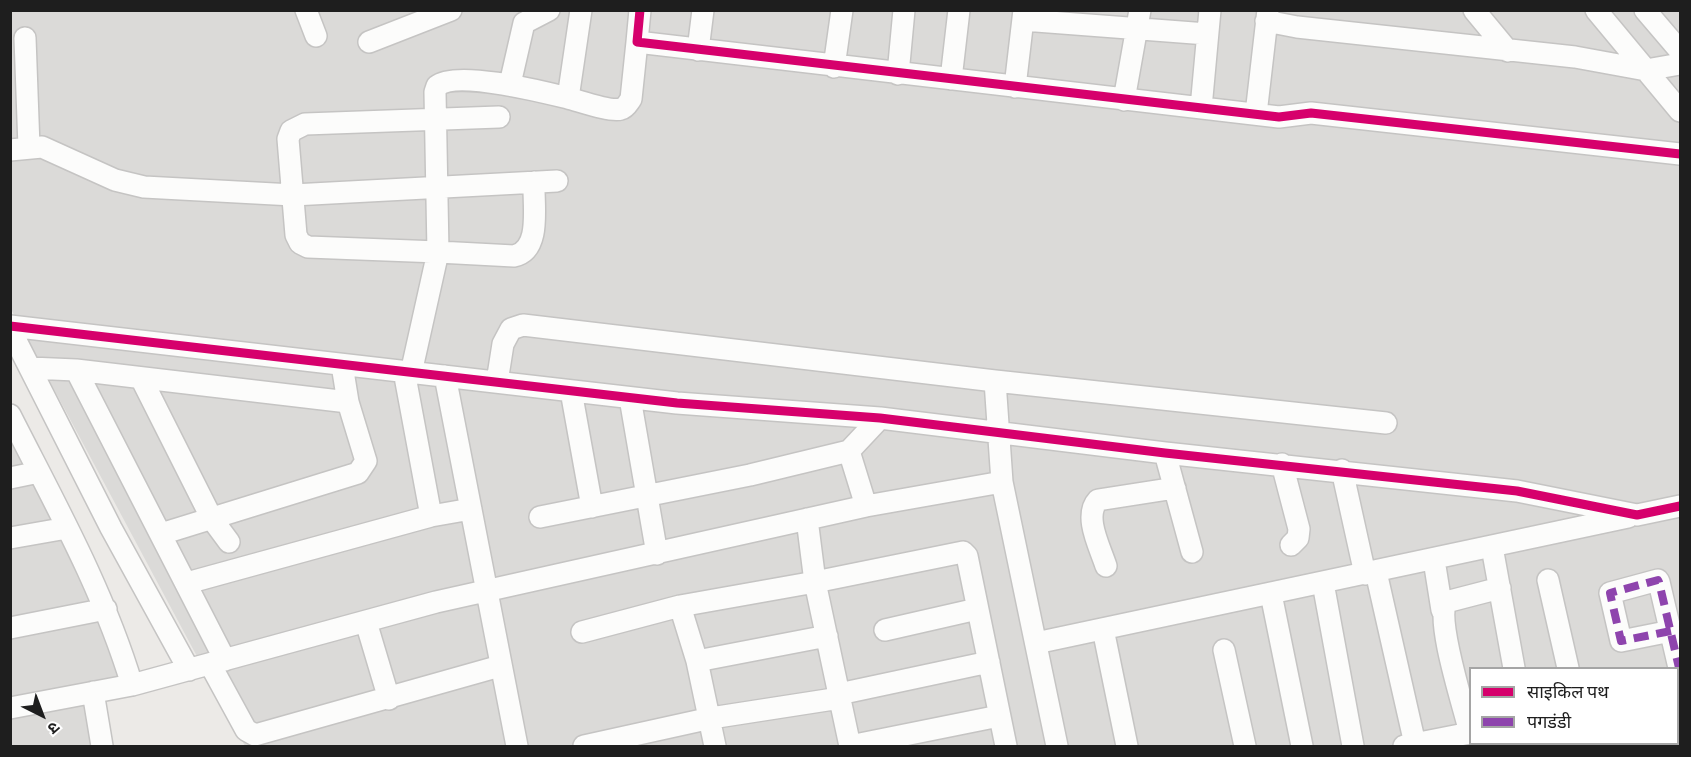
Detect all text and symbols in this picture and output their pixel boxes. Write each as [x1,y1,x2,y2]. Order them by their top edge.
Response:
legend [1469,667,1679,745]
text: साइकिल पथ [1527,679,1609,703]
north arrow [12,685,72,745]
text: पगडंडी [1527,709,1571,733]
text: उ [43,717,65,740]

